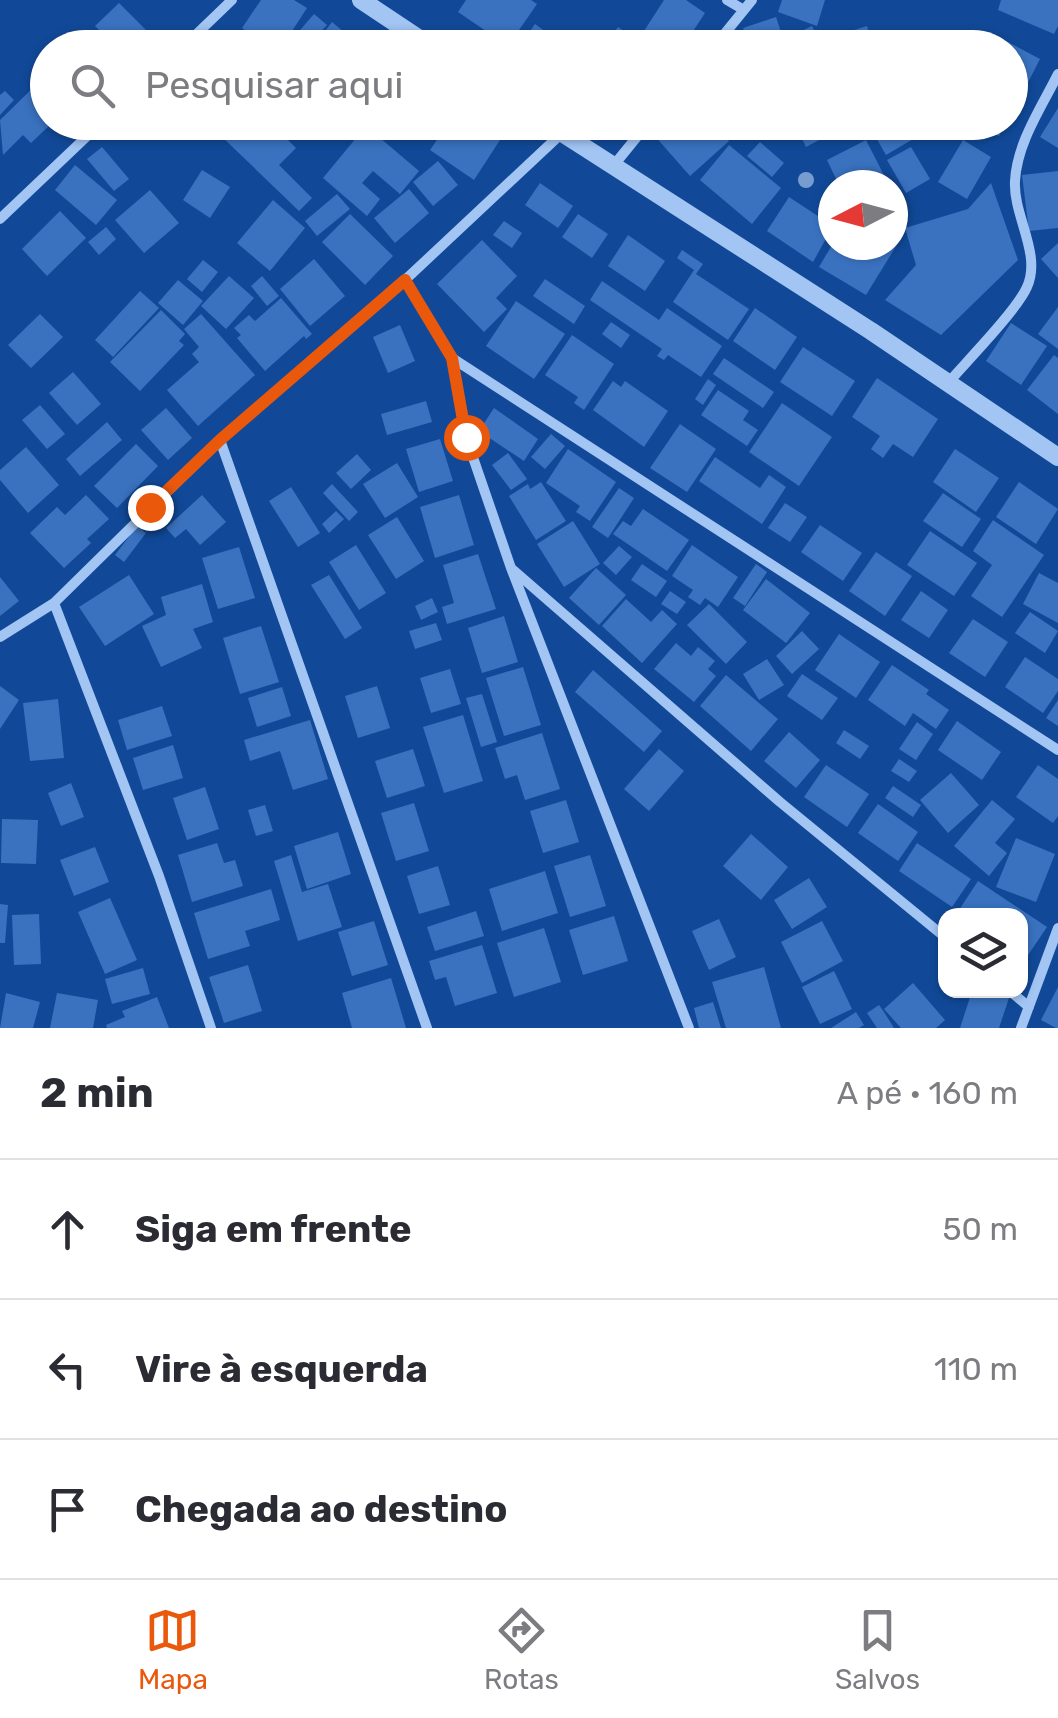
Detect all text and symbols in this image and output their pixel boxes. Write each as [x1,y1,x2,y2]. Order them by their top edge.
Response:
search box [30,30,1028,140]
icon: search [65,58,120,113]
text: Pesquisar aqui [145,62,403,108]
north arrow [818,170,908,260]
route start [444,415,490,461]
route end [128,485,174,531]
map controls [938,908,1028,998]
button: layers [938,908,1028,998]
text: 2 min [40,1068,154,1118]
text: A pé · 160 m [837,1074,1018,1112]
icon: ahead [40,1202,95,1257]
text: Siga em frente [135,1206,412,1252]
text: 50 m [942,1210,1018,1248]
icon: left [40,1342,95,1397]
text: Vire à esquerda [135,1346,428,1392]
text: 110 m [934,1350,1018,1388]
icon: arrive [40,1482,95,1537]
text: Chegada ao destino [135,1486,507,1532]
tab: Mapa [138,1603,208,1696]
tab: Rotas [484,1603,559,1696]
tab: Salvos [835,1603,920,1696]

